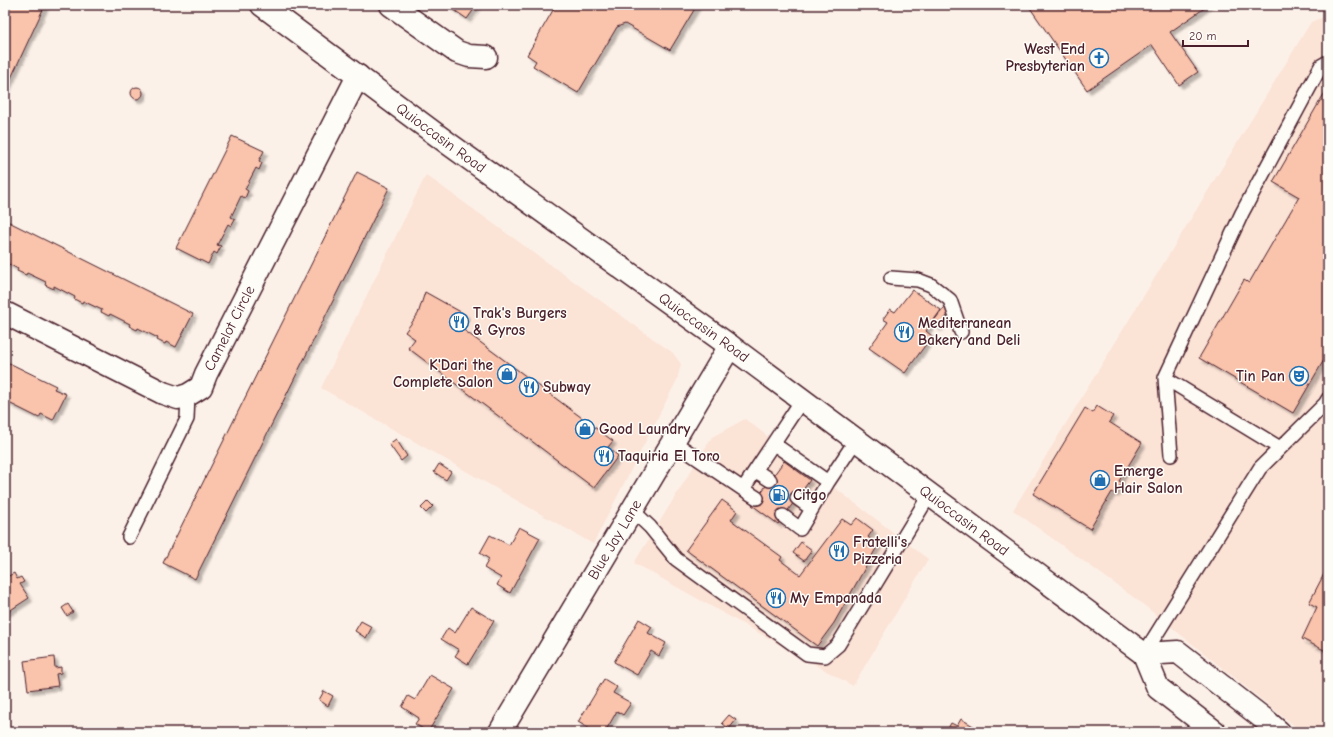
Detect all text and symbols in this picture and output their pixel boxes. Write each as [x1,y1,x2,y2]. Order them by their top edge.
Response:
scale bar [1183,22,1248,48]
text: 20 m [1189,29,1217,43]
place label: West End Presbyterian [1005,40,1085,75]
church icon: West End Presbyterian [1088,47,1110,69]
street label: Quioccasin Road [393,99,490,177]
street label: Camelot Circle [200,282,259,374]
street label: Quioccasin Road [655,289,753,366]
place label: Trak's Burgers & Gyros [473,304,567,339]
restaurant icon: Trak's Burgers & Gyros [448,311,470,333]
place label: Mediterranean Bakery and Deli [918,314,1020,349]
restaurant icon: Mediterranean Bakery and Deli [893,321,915,343]
place label: K'Dari the Complete Salon [393,356,493,391]
shop icon: K'Dari the Complete Salon [496,363,518,385]
theatre icon: Tin Pan [1288,365,1310,387]
place label: Tin Pan [1236,367,1285,385]
restaurant icon: Subway [518,376,540,398]
place label: Subway [543,378,591,396]
shop icon: Good Laundry [574,418,596,440]
place label: Good Laundry [599,420,690,438]
restaurant icon: Taquiria El Toro [593,445,615,467]
place label: Taquiria El Toro [618,447,720,465]
place label: Emerge Hair Salon [1114,462,1183,497]
shop icon: Emerge Hair Salon [1089,469,1111,491]
street label: Quioccasin Road [916,481,1013,559]
fuel station icon: Citgo [768,484,790,506]
place label: Citgo [793,486,826,504]
street label: Blue Jay Lane [584,496,646,583]
place label: Fratelli's Pizzeria [853,533,907,568]
restaurant icon: Fratelli's Pizzeria [828,540,850,562]
restaurant icon: My Empanada [765,587,787,609]
place label: My Empanada [790,589,882,607]

